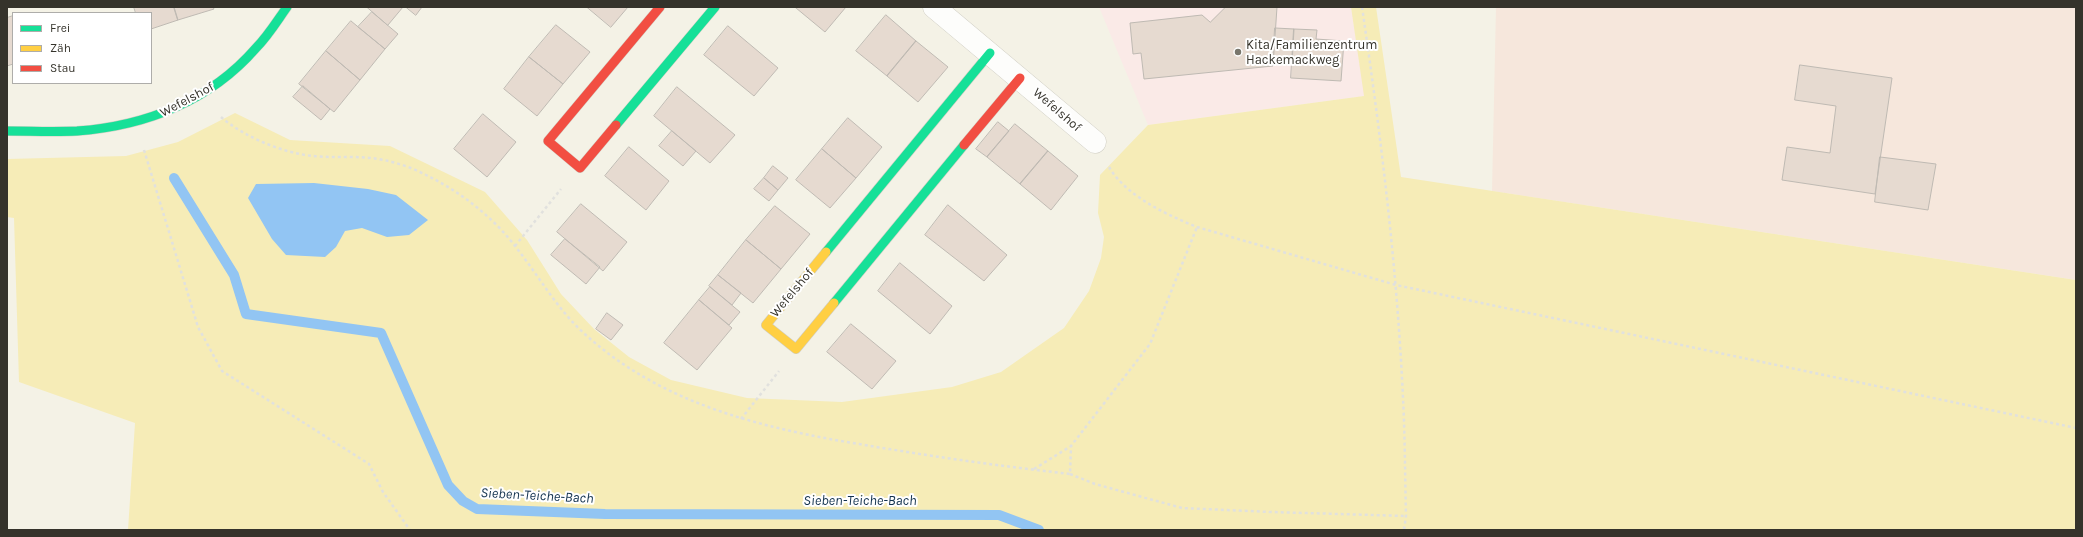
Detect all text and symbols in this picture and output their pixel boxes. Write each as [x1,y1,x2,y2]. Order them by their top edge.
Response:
legend [12,12,152,84]
text: Frei [50,21,70,35]
place label: Kita/Familienzentrum Hackemackweg [1246,37,1377,68]
text: Zäh [50,41,71,55]
marker: Kita/Familienzentrum Hackemackweg [1233,47,1243,57]
text: Stau [50,61,76,75]
street label: Wefelshof [157,79,217,121]
street label: Wefelshof [1030,85,1084,135]
street label: Wefelshof [767,265,817,321]
water label: Sieben-Teiche-Bach [480,485,594,507]
water label: Sieben-Teiche-Bach [803,493,917,509]

